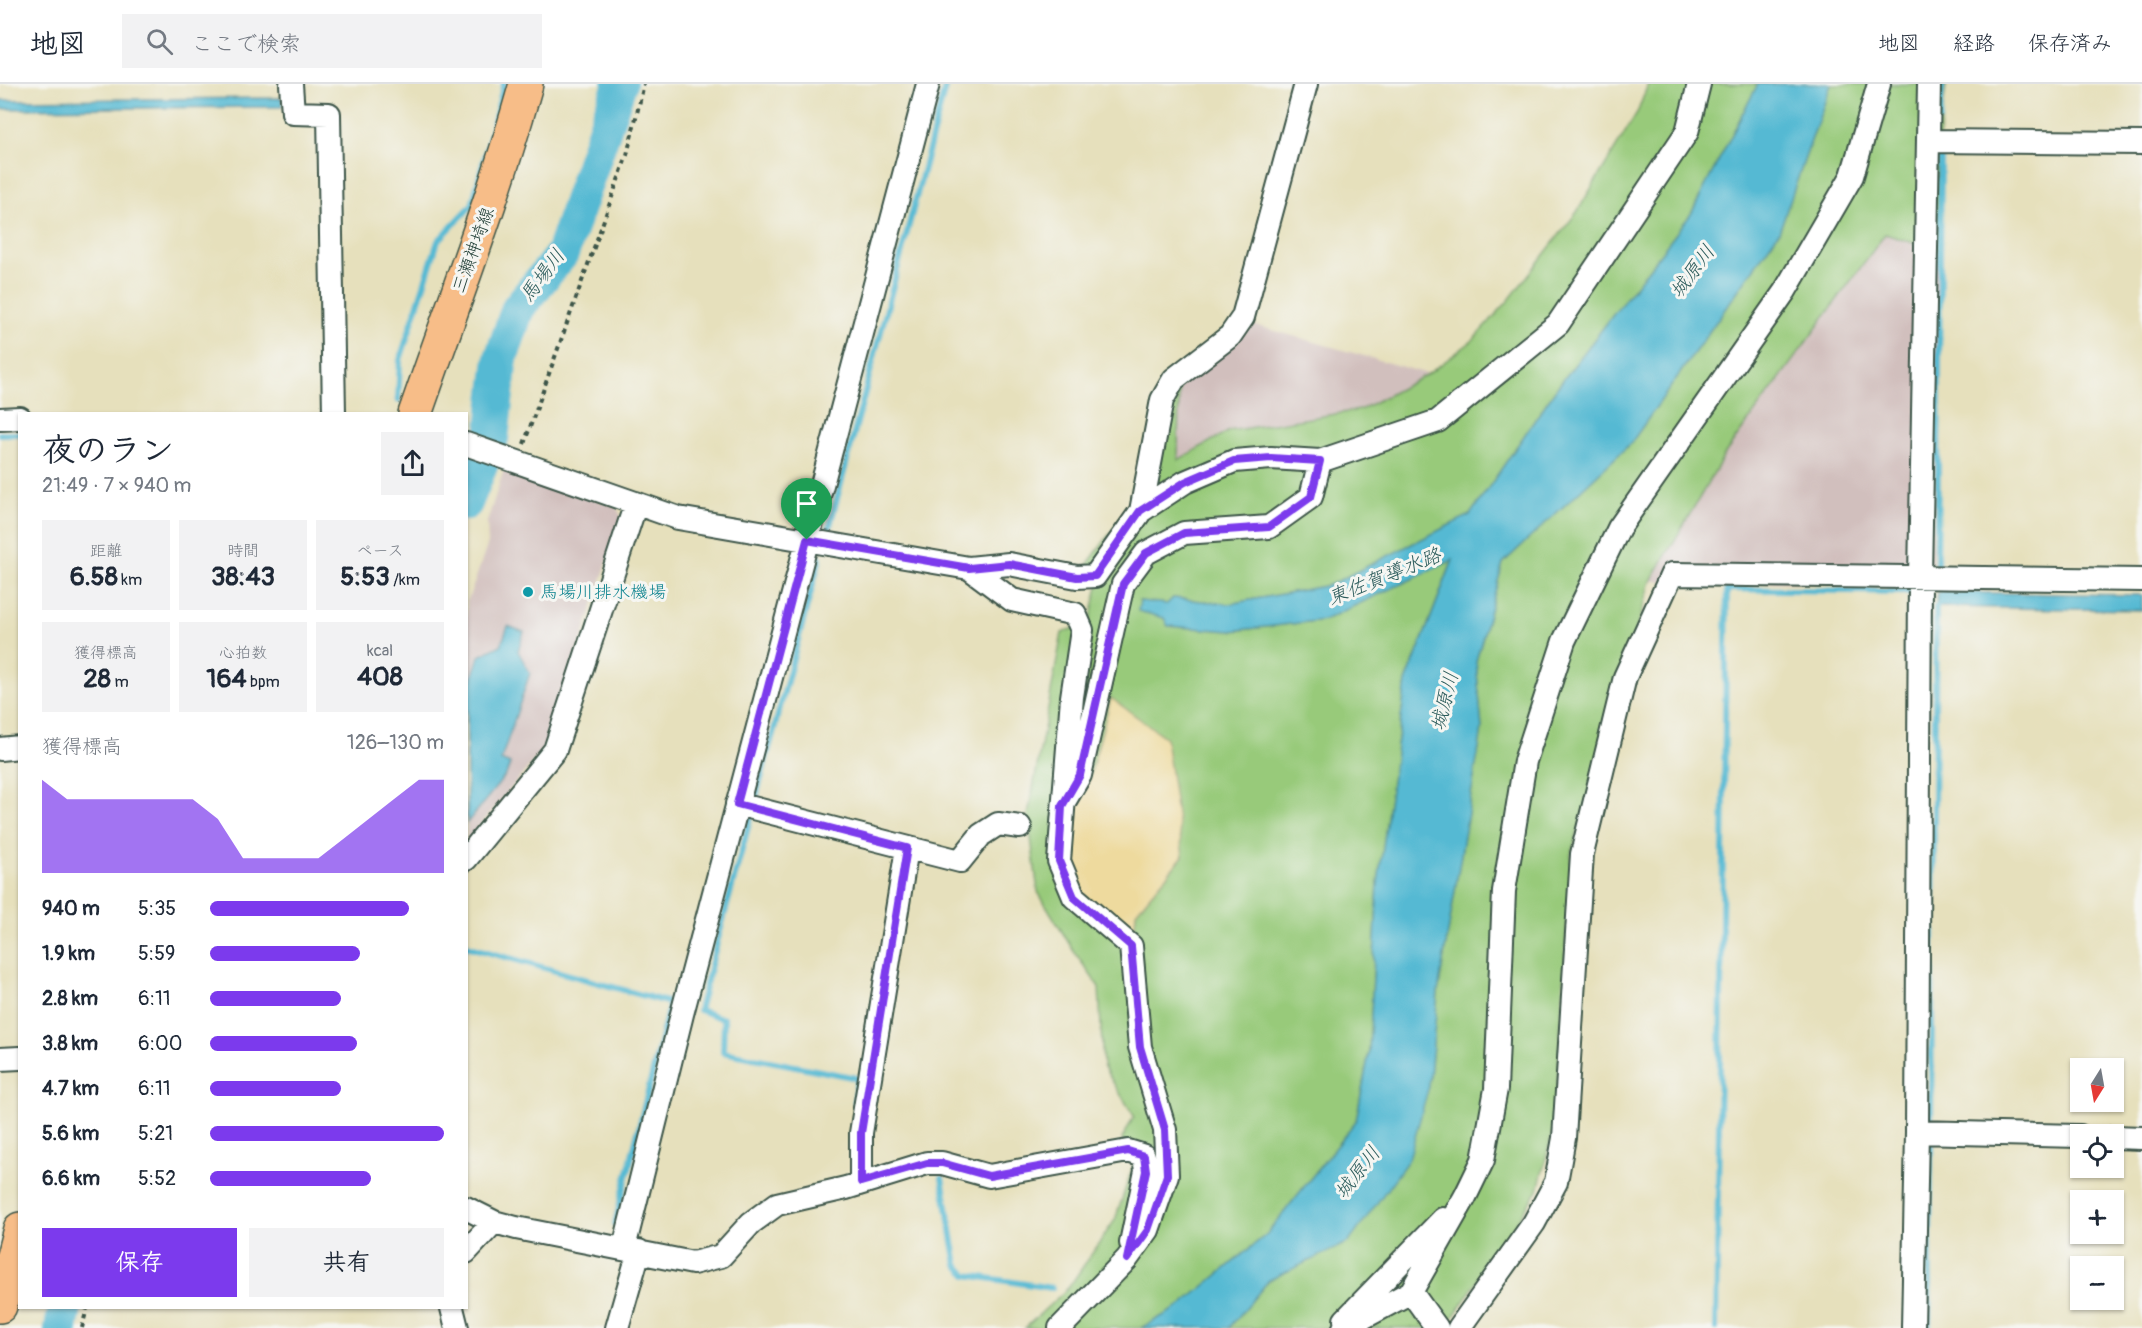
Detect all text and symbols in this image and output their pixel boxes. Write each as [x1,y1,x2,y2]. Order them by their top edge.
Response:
search box [122,14,542,68]
icon: search [143,25,176,58]
text: 地図 [30,27,86,62]
text: ここで検索 [191,30,301,58]
text: 地図 [1878,30,1920,57]
text: 経路 [1953,30,1995,57]
text: 保存済み [2028,30,2112,57]
street label: 三瀬神埼線 [447,204,500,296]
water label: 城原川 [1664,240,1720,303]
water label: 馬場川 [514,244,570,307]
text: 夜のラン [42,430,174,471]
button: share [381,432,444,495]
text: 21:49 · 7 × 940 m [42,473,191,498]
pin [781,478,832,540]
icon: arrive [790,487,823,520]
text: 距離 [90,541,122,561]
text: 時間 [227,541,259,561]
text: ペース [356,541,404,561]
water label: 東佐賀導水路 [1324,542,1445,611]
text: 6.58 [70,561,118,593]
text: 38:43 [211,561,275,593]
text: 5:53 [340,561,390,593]
text: km [118,570,142,590]
text: /km [390,570,420,590]
place label: 馬場川排水機場 [540,581,666,604]
marker: 馬場川排水機場 [521,585,535,599]
text: kcal [367,641,393,661]
text: 獲得標高 [74,643,138,663]
text: 心拍数 [219,643,267,663]
text: 408 [357,661,403,693]
text: 28 [83,663,111,695]
text: 164 [206,663,247,695]
water label: 城原川 [1425,669,1464,733]
text: m [111,672,129,692]
text: bpm [247,672,280,692]
text: 126–130 m [347,730,444,755]
text: 獲得標高 [42,734,122,759]
text: 940 m [42,896,100,921]
text: 5:35 [138,896,176,921]
text: 1.9 km [42,941,95,966]
text: 5:59 [138,941,175,966]
text: 2.8 km [42,986,98,1011]
text: 6:11 [138,986,171,1011]
text: 3.8 km [42,1031,98,1056]
text: 6:00 [138,1031,182,1056]
north arrow [2070,1058,2124,1112]
map controls [2070,1058,2124,1310]
text: 4.7 km [42,1076,99,1101]
text: 6:11 [138,1076,171,1101]
text: 5.6 km [42,1121,99,1146]
text: 5:21 [138,1121,173,1146]
button: locate [2070,1124,2124,1178]
water label: 城原川 [1329,1141,1386,1204]
text: 6.6 km [42,1166,100,1191]
text: 5:52 [138,1166,176,1191]
button: + [2070,1190,2124,1244]
button: 保存 [42,1228,237,1297]
button: 共有 [249,1228,444,1297]
button: − [2070,1256,2124,1310]

